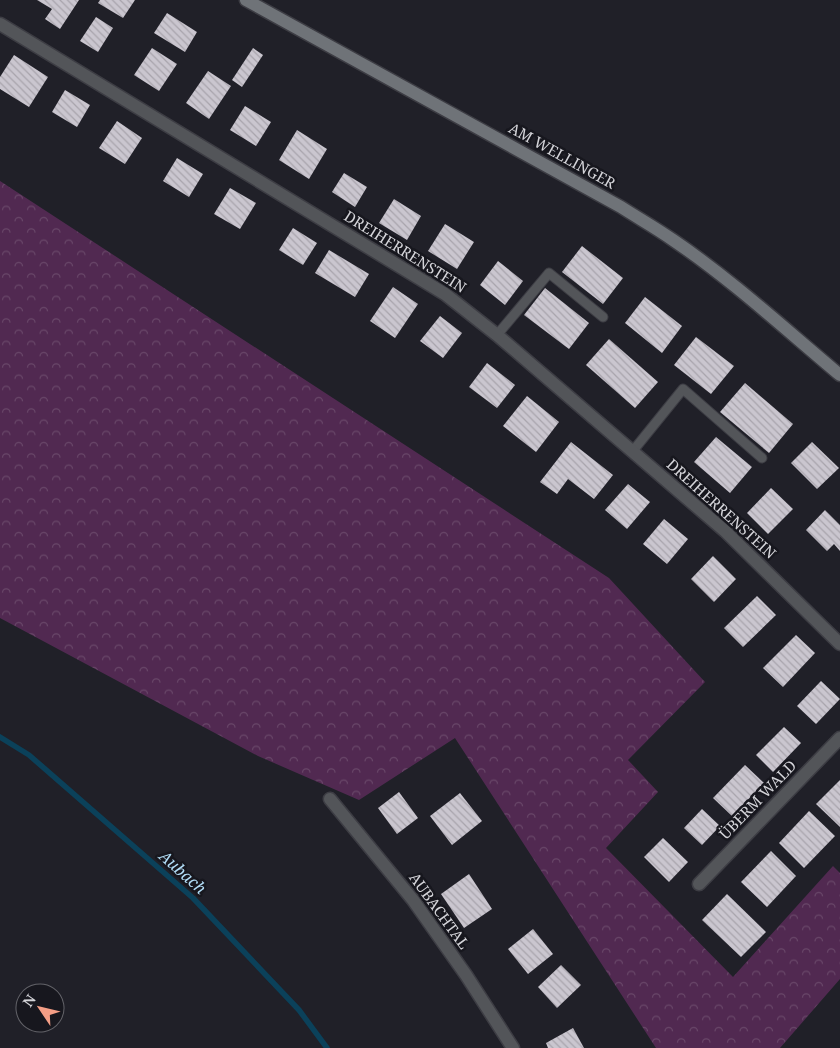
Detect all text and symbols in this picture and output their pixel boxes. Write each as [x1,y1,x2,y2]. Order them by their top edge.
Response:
street label: AM WELLINGER [506,117,620,193]
street label: DREIHERRENSTEIN [341,205,471,297]
street label: DREIHERRENSTEIN [663,454,781,563]
street label: ÜBERM WALD [714,755,800,843]
water label: Aubach [154,844,212,899]
street label: AUBACHTAL [405,868,474,953]
north arrow [15,983,65,1033]
text: N [18,990,40,1010]

